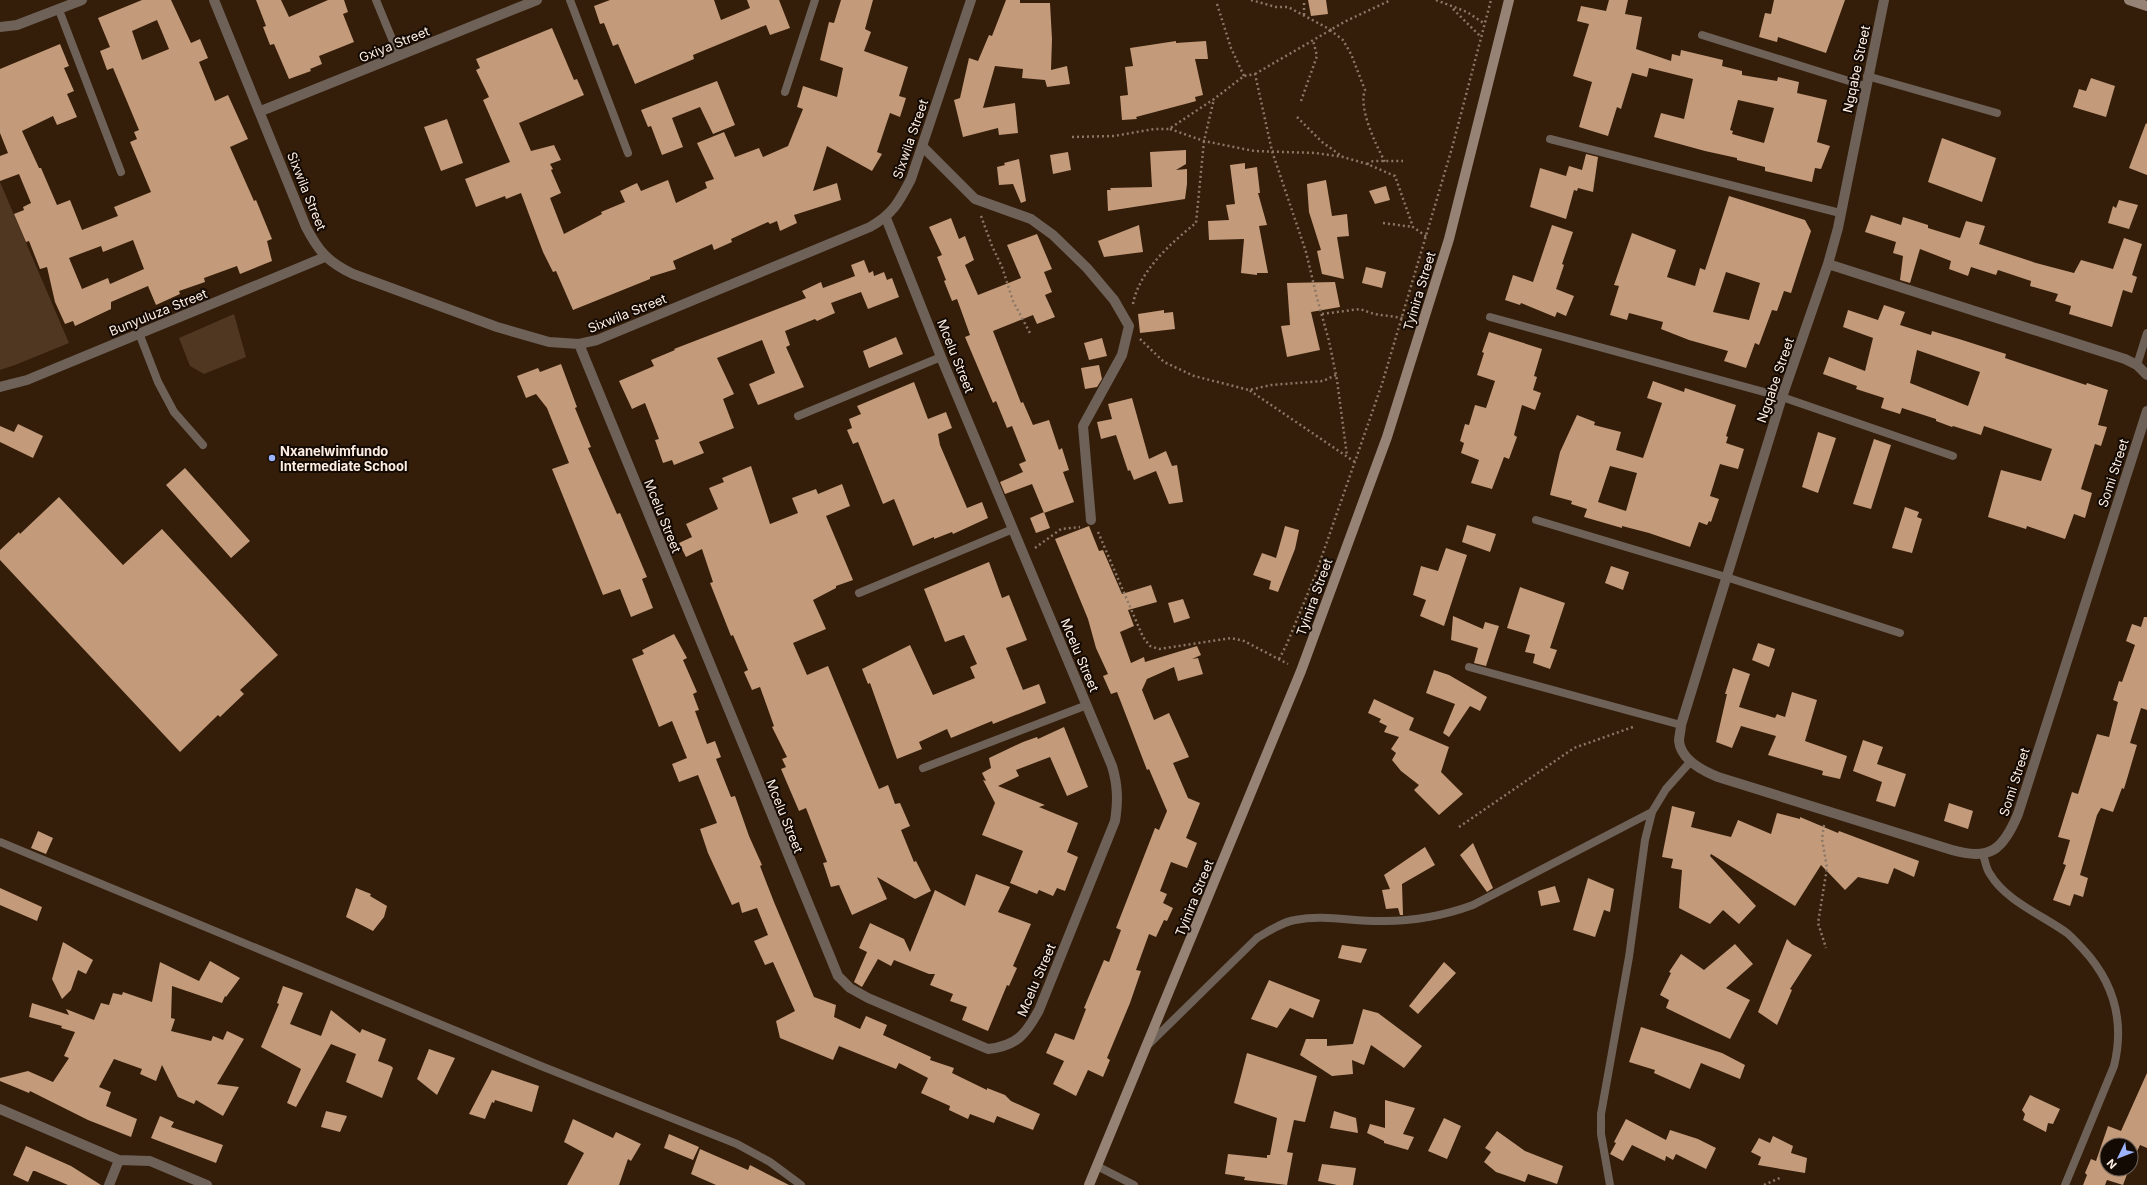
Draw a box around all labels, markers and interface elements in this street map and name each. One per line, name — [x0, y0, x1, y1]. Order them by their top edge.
street label: Gxiya Street — [356, 23, 432, 65]
street label: Ngqabe Street — [1839, 24, 1873, 114]
street label: Sixwila Street — [889, 97, 931, 181]
street label: Sixwila Street — [284, 149, 330, 233]
street label: Tyinira Street — [1399, 250, 1439, 332]
street label: Bunyuluza Street — [107, 285, 209, 339]
street label: Sixwila Street — [585, 290, 669, 336]
street label: Mcelu Street — [934, 317, 978, 395]
street label: Ngqabe Street — [1753, 335, 1797, 425]
street label: Somi Street — [2094, 437, 2132, 509]
place label: Nxanelwimfundo Intermediate School — [280, 443, 408, 474]
marker: Nxanelwimfundo Intermediate School — [267, 453, 277, 463]
street label: Mcelu Street — [641, 477, 685, 555]
street label: Tyinira Street — [1293, 556, 1335, 638]
street label: Mcelu Street — [1057, 616, 1103, 694]
street label: Somi Street — [1995, 746, 2033, 818]
street label: Mcelu Street — [763, 777, 807, 855]
street label: Tyinira Street — [1171, 857, 1217, 939]
street label: Mcelu Street — [1013, 941, 1059, 1019]
north arrow — [2099, 1137, 2139, 1177]
text: N — [2104, 1156, 2120, 1172]

